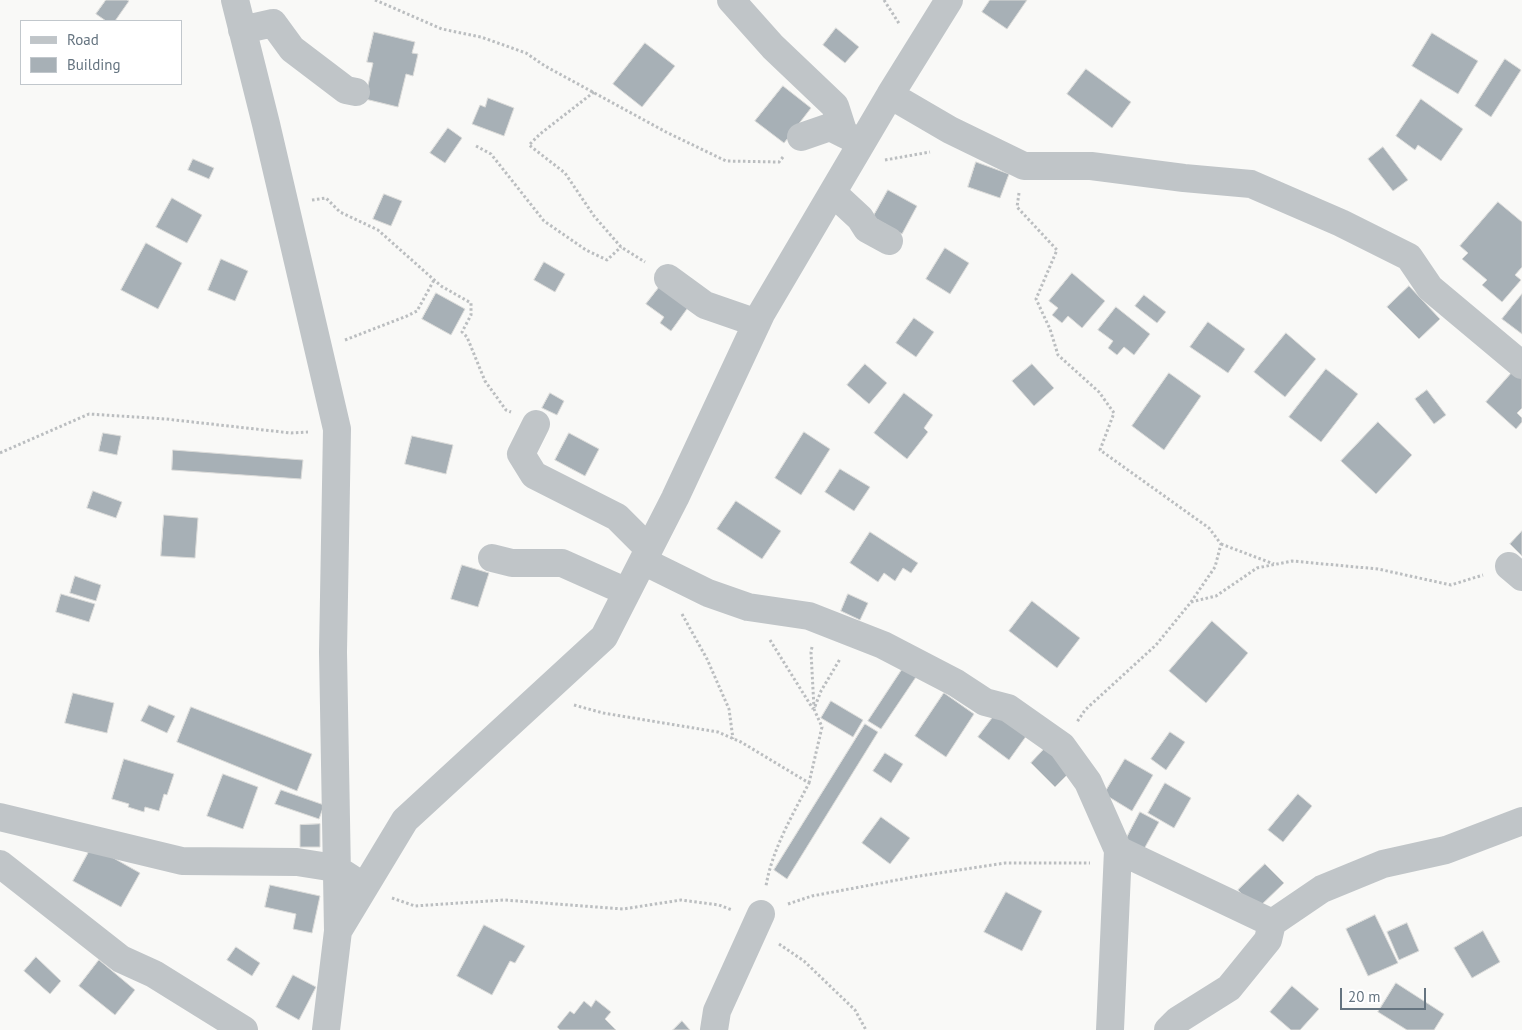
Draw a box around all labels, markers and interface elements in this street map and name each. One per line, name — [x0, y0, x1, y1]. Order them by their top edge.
legend — [20, 20, 182, 85]
text: Road — [67, 30, 99, 49]
text: Building — [67, 55, 121, 74]
scale bar — [1342, 978, 1428, 1010]
text: 20 m — [1348, 987, 1381, 1006]

